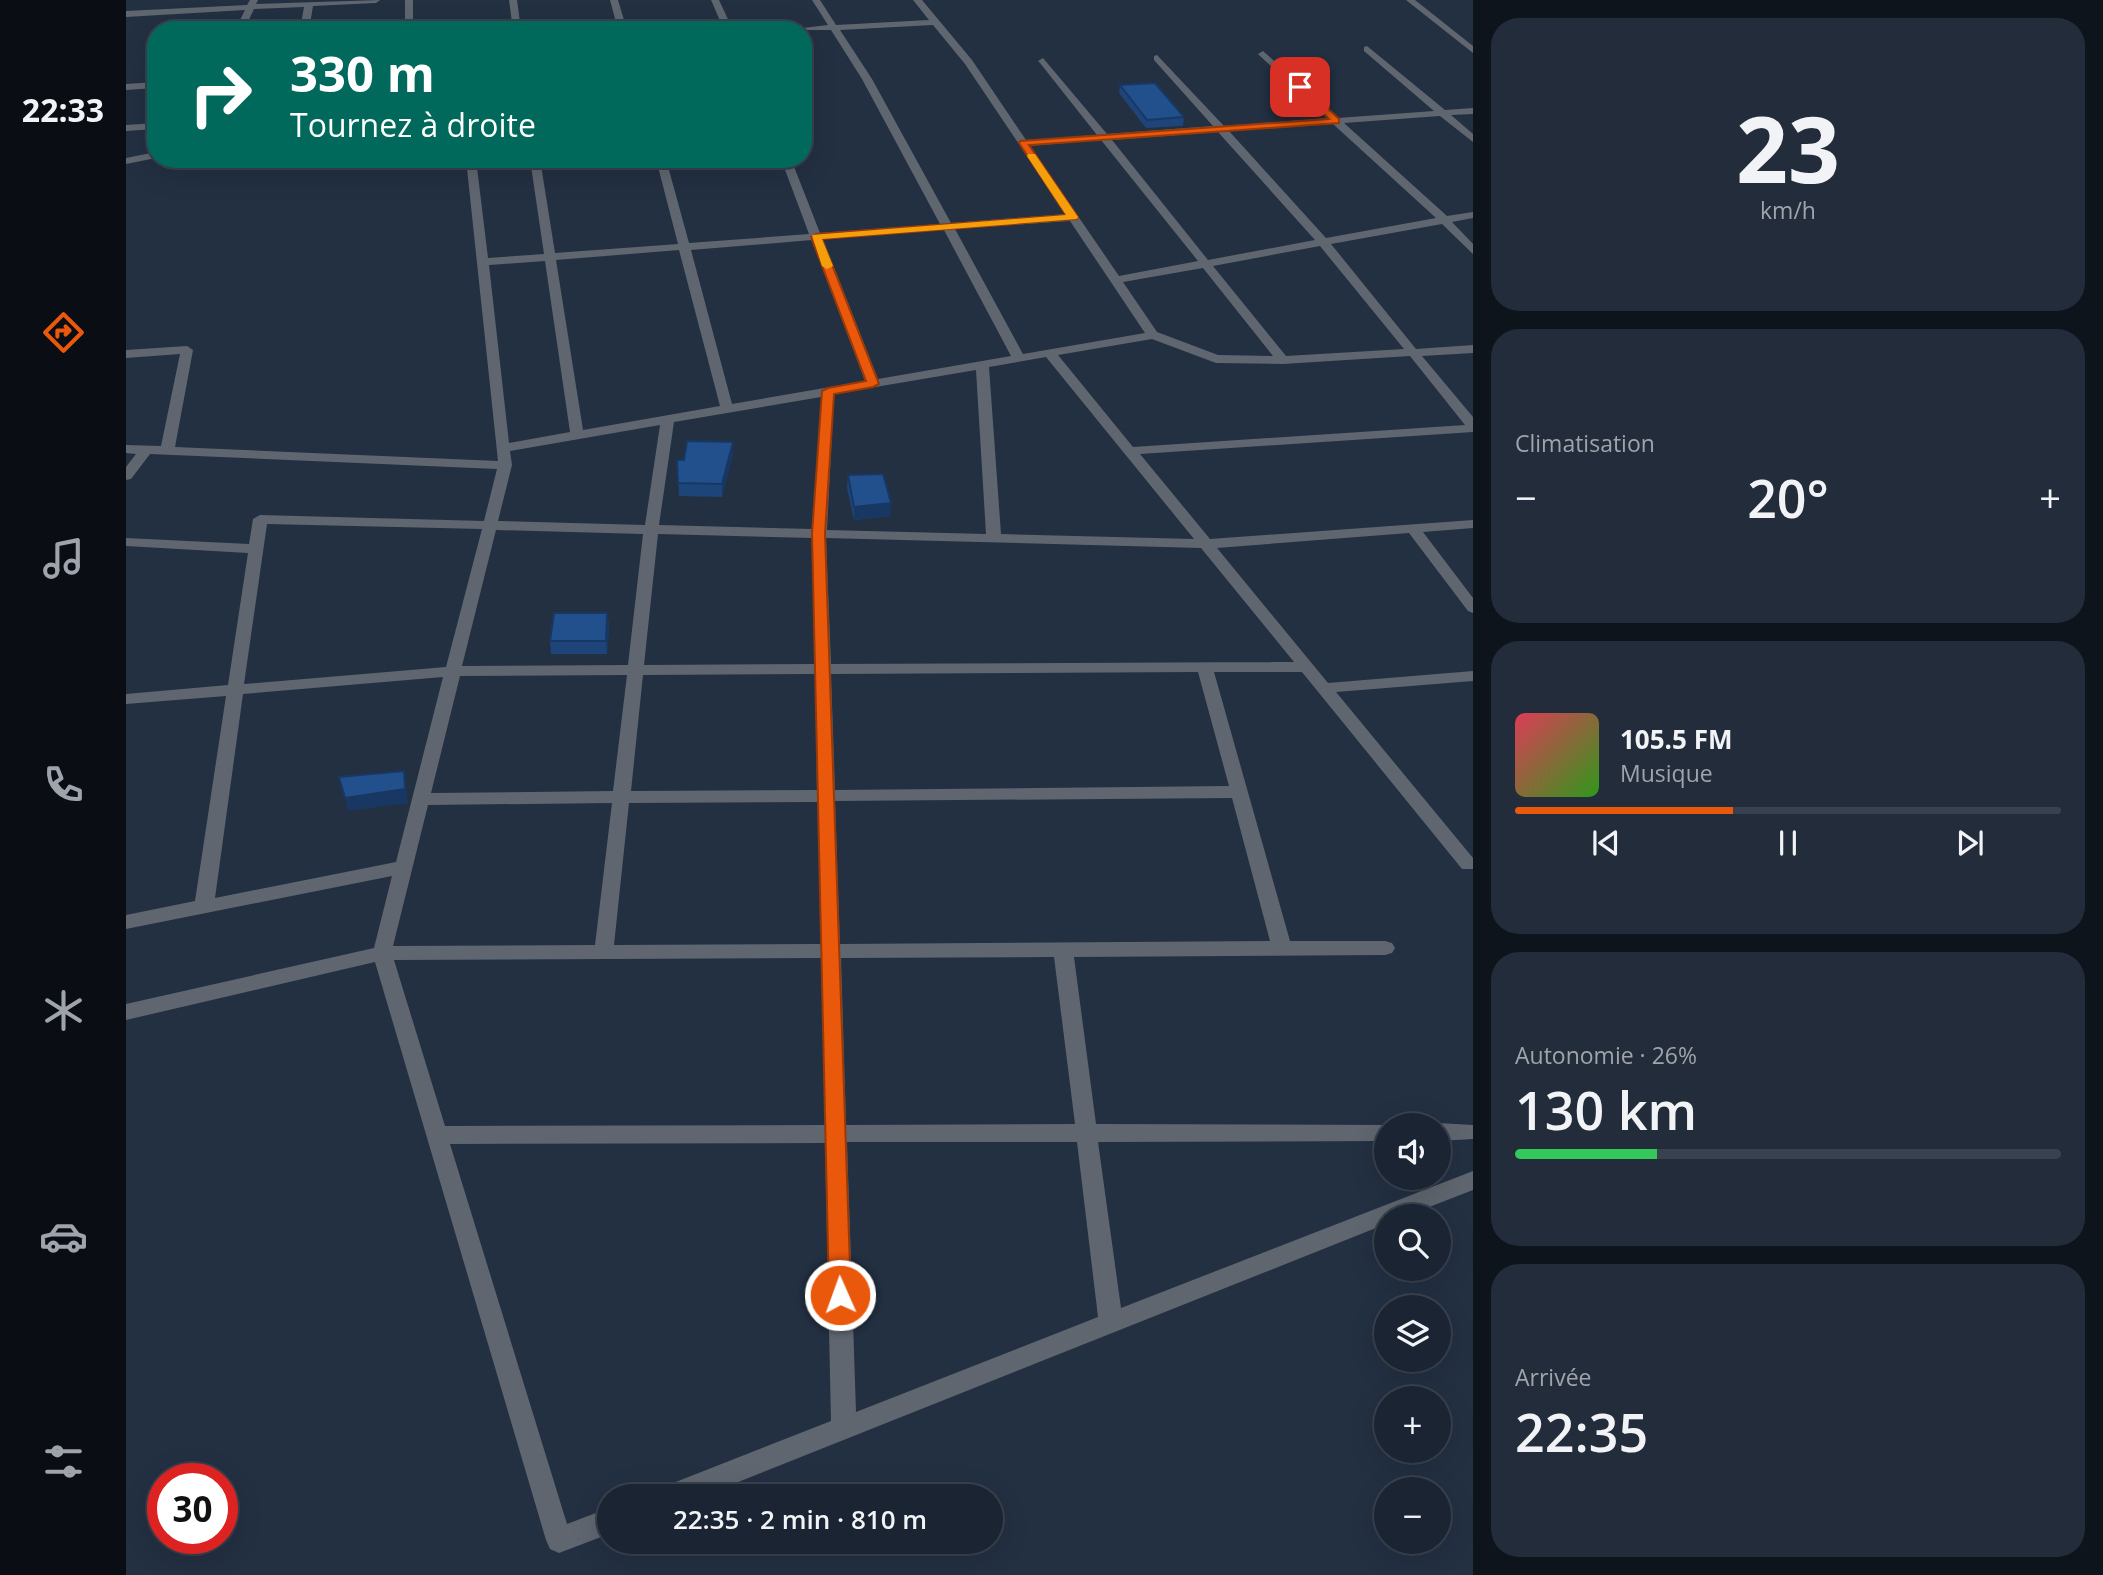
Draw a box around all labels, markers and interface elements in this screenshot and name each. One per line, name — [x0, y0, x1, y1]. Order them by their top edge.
text: 330 m — [290, 40, 435, 106]
icon: right — [175, 49, 266, 140]
pin — [1270, 57, 1330, 117]
icon: arrive — [1281, 68, 1319, 106]
text: 23 — [1736, 86, 1840, 210]
text: 22:33 — [22, 88, 104, 131]
text: Tournez à droite — [290, 103, 536, 146]
text: km/h — [1760, 194, 1816, 226]
icon: directions — [39, 308, 88, 357]
text: Climatisation — [1515, 427, 1655, 459]
text: 20° — [1747, 462, 1829, 533]
text: − — [1515, 471, 1537, 523]
text: + — [2039, 471, 2061, 523]
icon: music — [39, 534, 88, 583]
text: 105.5 FM — [1620, 721, 1732, 757]
text: Musique — [1620, 757, 1713, 789]
icon: phone — [39, 760, 88, 809]
icon: previous — [1587, 824, 1625, 862]
icon: pause — [1769, 824, 1807, 862]
icon: next — [1951, 824, 1989, 862]
icon: climate — [39, 986, 88, 1035]
text: Autonomie · 26% — [1515, 1039, 1697, 1071]
text: 130 km — [1515, 1074, 1697, 1145]
map controls — [1374, 1113, 1451, 1554]
button: sound — [1374, 1113, 1451, 1190]
button: search — [1374, 1204, 1451, 1281]
icon: car — [39, 1212, 88, 1261]
position arrow — [803, 1258, 877, 1332]
button: layers — [1374, 1295, 1451, 1372]
text: Arrivée — [1515, 1361, 1591, 1393]
button: + — [1374, 1386, 1451, 1463]
text: 22:35 — [1515, 1396, 1648, 1467]
icon: filters — [39, 1437, 88, 1486]
speed limit sign: 30 — [147, 1463, 238, 1554]
button: − — [1374, 1477, 1451, 1554]
text: 22:35 · 2 min · 810 m — [673, 1501, 927, 1537]

